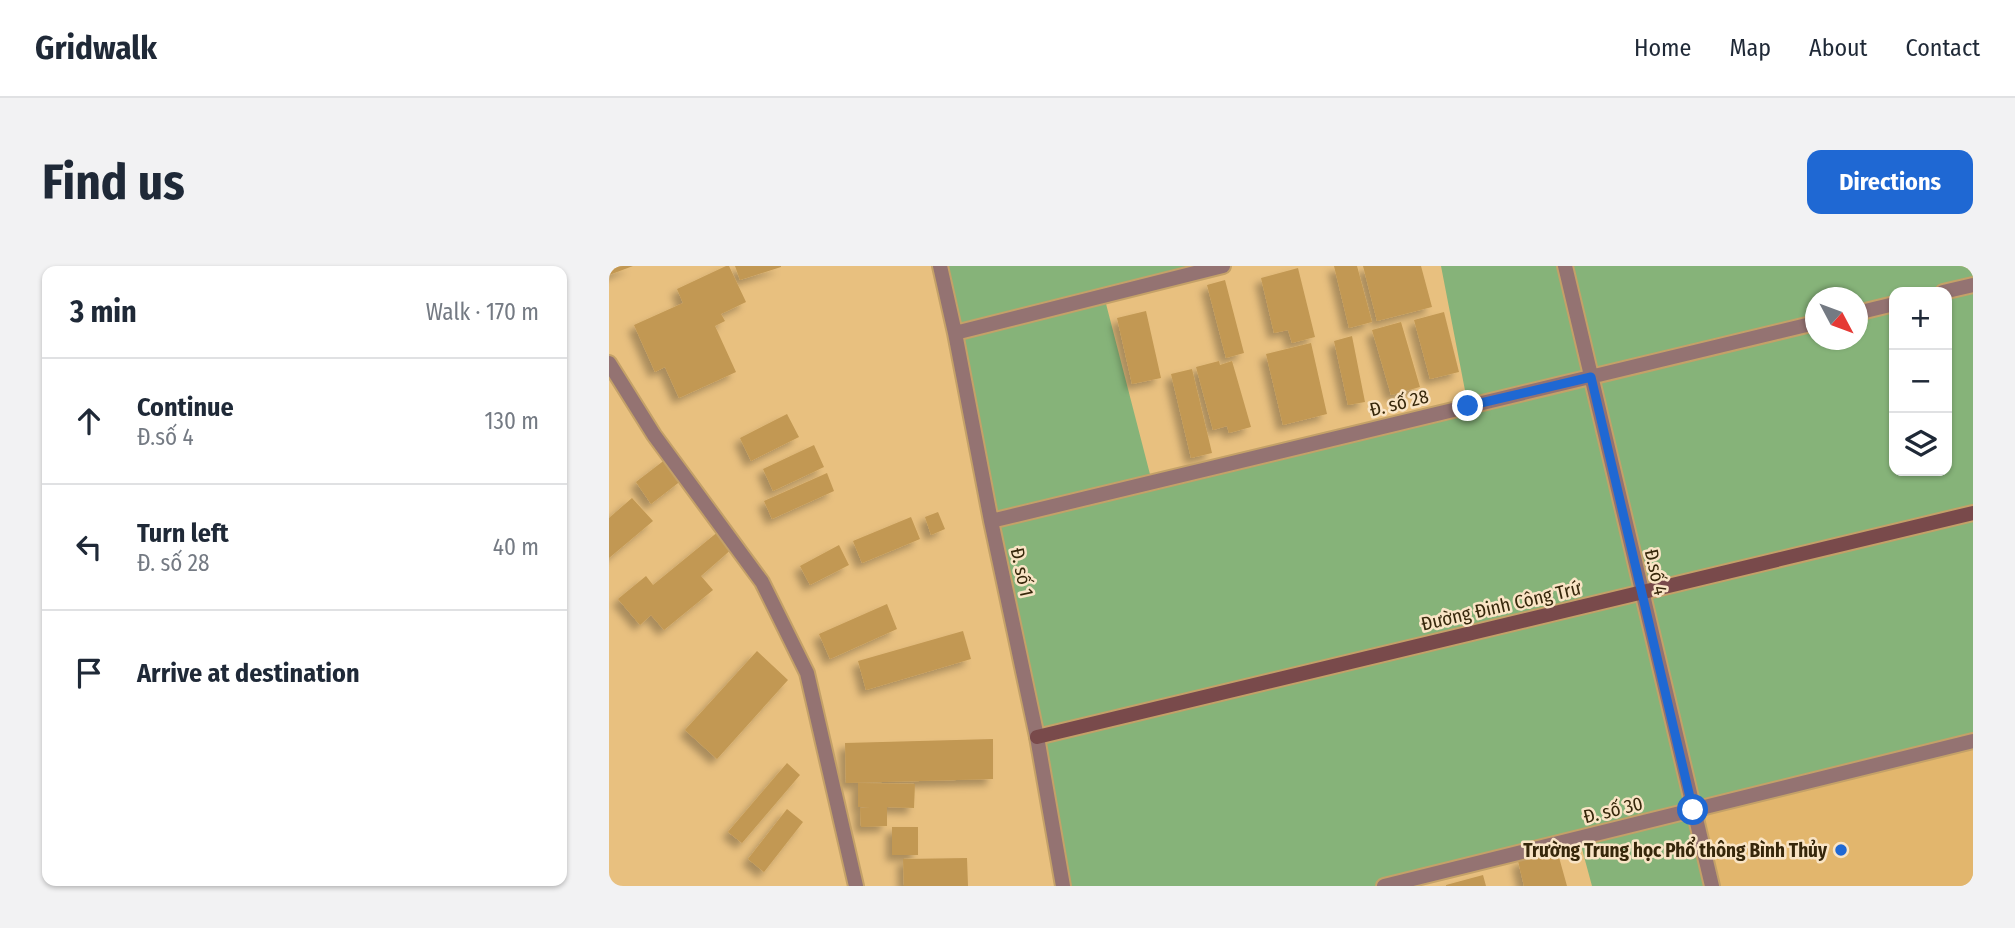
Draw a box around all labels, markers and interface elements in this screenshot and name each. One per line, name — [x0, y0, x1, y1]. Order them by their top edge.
text: Gridwalk — [35, 28, 157, 68]
text: Home — [1634, 34, 1691, 62]
text: Map — [1729, 34, 1771, 62]
text: About — [1809, 34, 1867, 62]
text: Contact — [1905, 34, 1980, 62]
button: Directions — [1807, 150, 1973, 214]
text: Find us — [42, 153, 185, 212]
north arrow — [1805, 287, 1868, 350]
map controls — [1889, 287, 1952, 476]
button: + — [1889, 287, 1952, 350]
text: 3 min — [70, 294, 137, 330]
text: Walk · 170 m — [426, 298, 539, 326]
button: − — [1889, 350, 1952, 413]
street label: Đ. số 28 — [1367, 385, 1431, 421]
route end — [1452, 390, 1483, 421]
text: Continue — [137, 392, 234, 423]
icon: ahead — [70, 402, 108, 440]
text: 130 m — [485, 407, 539, 435]
button: layers — [1889, 413, 1952, 476]
text: Đ.số 4 — [137, 423, 194, 451]
text: Turn left — [137, 518, 229, 549]
icon: left — [70, 528, 108, 566]
text: 40 m — [493, 533, 539, 561]
street label: Đ. số 1 — [1006, 545, 1038, 599]
street label: Đ.số 4 — [1640, 547, 1672, 597]
text: Đ. số 28 — [137, 549, 209, 577]
street label: Đường Đinh Công Trứ — [1419, 576, 1584, 636]
icon: arrive — [70, 654, 108, 692]
text: Arrive at destination — [137, 658, 360, 689]
street label: Đ. số 30 — [1581, 792, 1645, 828]
route start — [1677, 794, 1708, 825]
place label: Trường Trung học Phổ thông Bình Thủy — [1523, 836, 1828, 862]
marker: Trường Trung học Phổ thông Bình Thủy — [1833, 842, 1849, 858]

